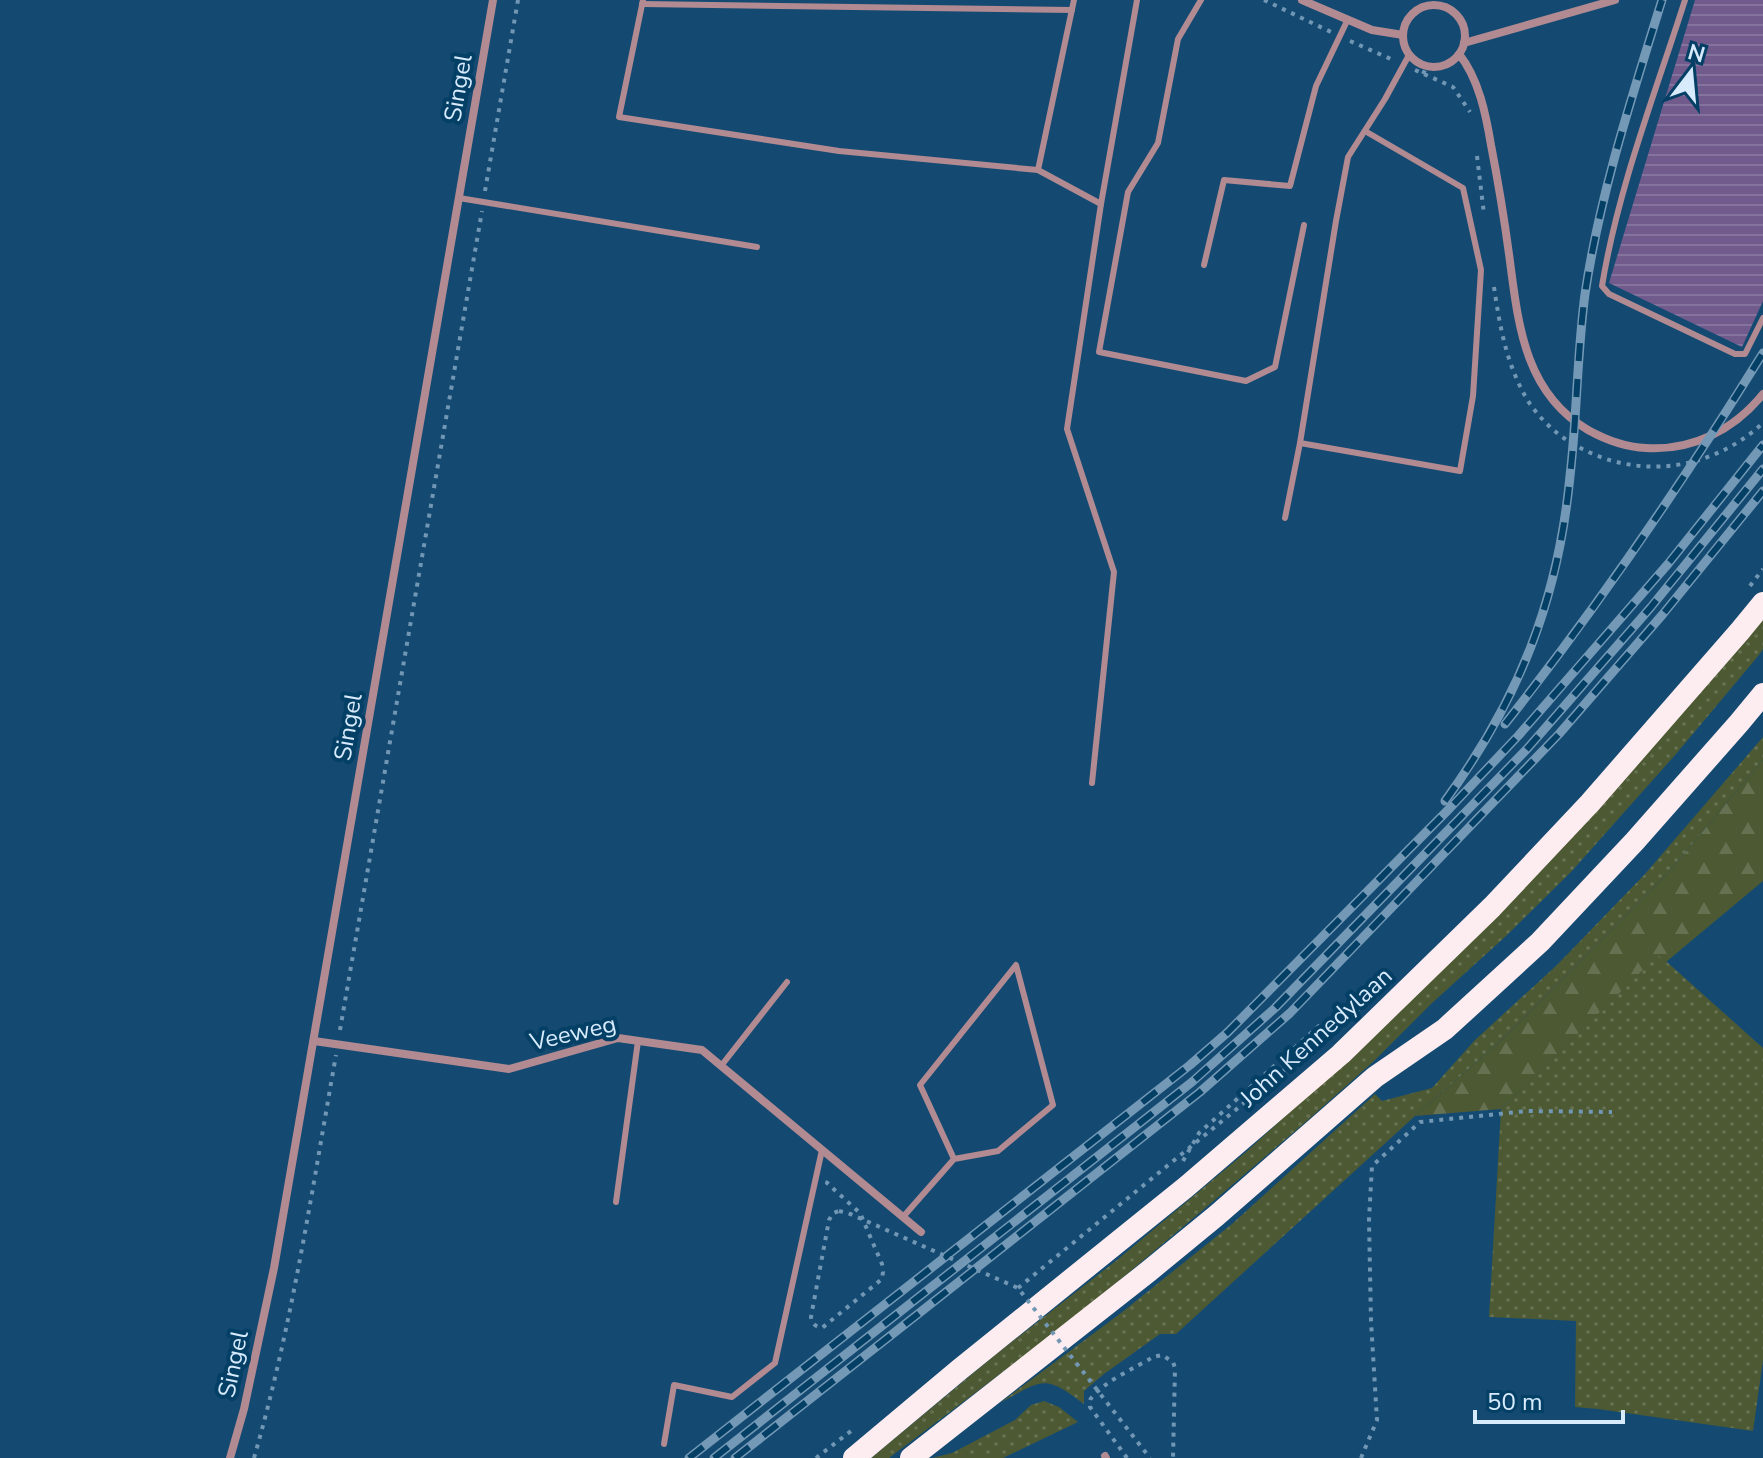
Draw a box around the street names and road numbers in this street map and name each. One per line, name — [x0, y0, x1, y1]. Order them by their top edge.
street label: Singel — [436, 52, 480, 124]
street label: Singel — [326, 691, 370, 763]
street label: John Kennedylaan — [1232, 960, 1399, 1115]
street label: Veeweg — [526, 1008, 619, 1059]
street label: Singel — [210, 1327, 256, 1401]

